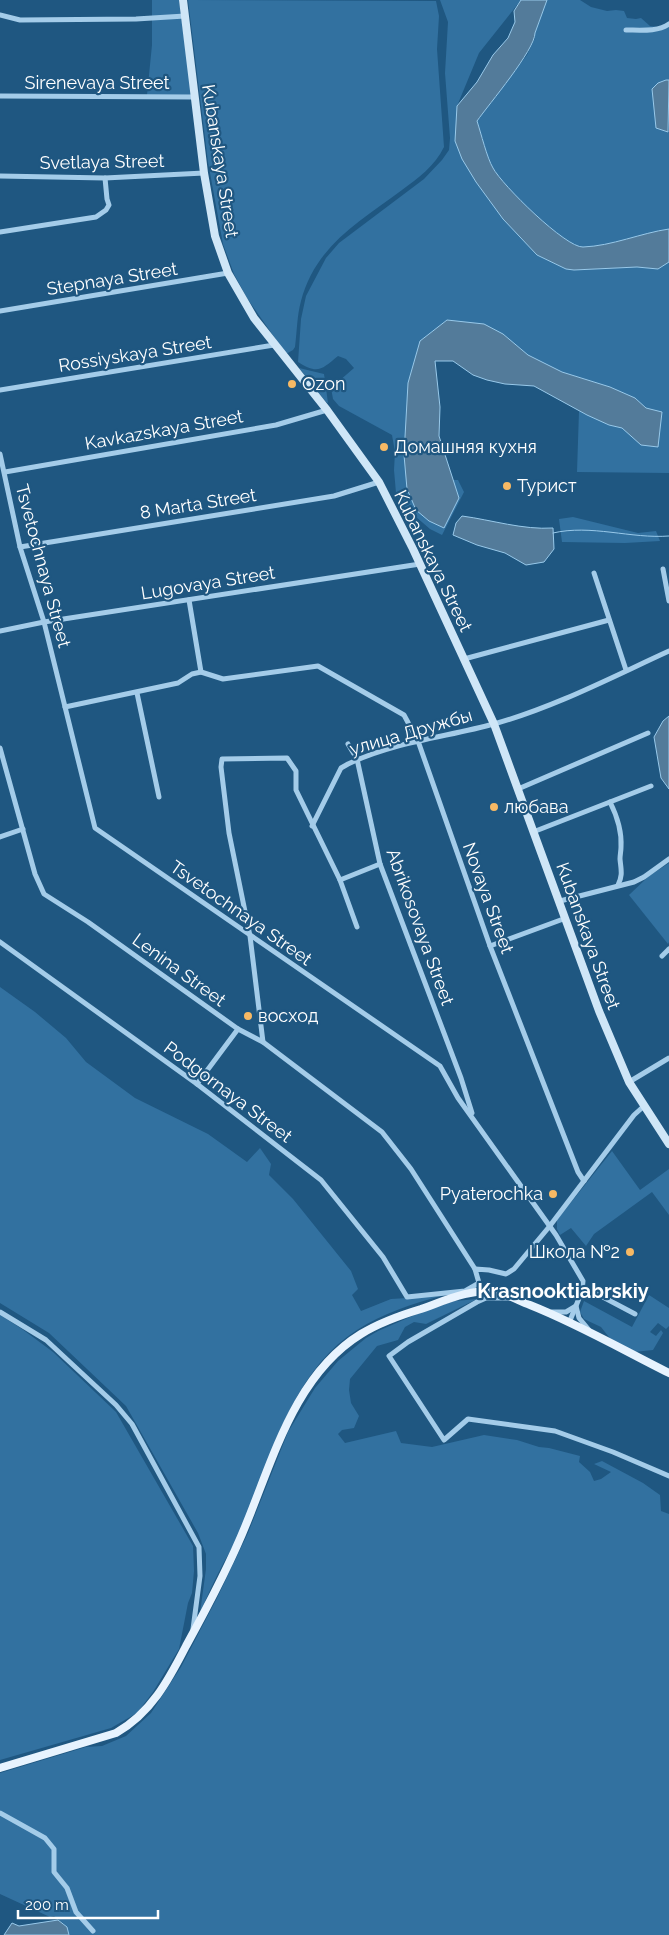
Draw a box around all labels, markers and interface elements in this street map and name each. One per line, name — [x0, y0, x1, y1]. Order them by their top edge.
street label: Sirenevaya Street — [25, 72, 169, 93]
street label: Kubanskaya Street — [198, 83, 243, 239]
street label: Svetlaya Street — [39, 150, 164, 173]
street label: Stepnaya Street — [45, 258, 179, 299]
street label: Rossiyskaya Street — [57, 331, 213, 376]
place label: Ozon — [302, 373, 345, 394]
marker: Ozon — [286, 378, 298, 390]
street label: Kavkazskaya Street — [83, 405, 245, 454]
place label: Домашняя кухня — [394, 436, 537, 457]
marker: Домашняя кухня — [378, 441, 390, 453]
place label: Турист — [517, 475, 577, 496]
marker: Турист — [501, 480, 513, 492]
street label: Tsvetochnaya Street — [12, 482, 75, 650]
street label: 8 Marta Street — [138, 484, 258, 523]
street label: Kubanskaya Street — [390, 487, 477, 635]
street label: Lugovaya Street — [139, 562, 276, 603]
street label: улица Дружбы — [347, 704, 475, 759]
place label: любава — [504, 796, 568, 817]
marker: любава — [488, 801, 500, 813]
street label: Novaya Street — [459, 839, 518, 956]
street label: Abrikosovaya Street — [382, 846, 459, 1008]
street label: Tsvetochnaya Street — [166, 856, 316, 969]
street label: Kubanskaya Street — [552, 859, 625, 1012]
street label: Lenina Street — [129, 929, 230, 1010]
place label: восход — [258, 1005, 318, 1026]
marker: восход — [242, 1010, 254, 1022]
street label: Podgornaya Street — [160, 1037, 296, 1147]
place label: Pyaterochka — [440, 1183, 543, 1204]
marker: Pyaterochka — [547, 1188, 559, 1200]
place label: Школа №2 — [529, 1241, 620, 1262]
marker: Школа №2 — [624, 1246, 636, 1258]
district label: Krasnooktiabrskiy — [477, 1279, 649, 1303]
scale bar — [18, 1888, 158, 1920]
text: 200 m — [25, 1896, 69, 1914]

